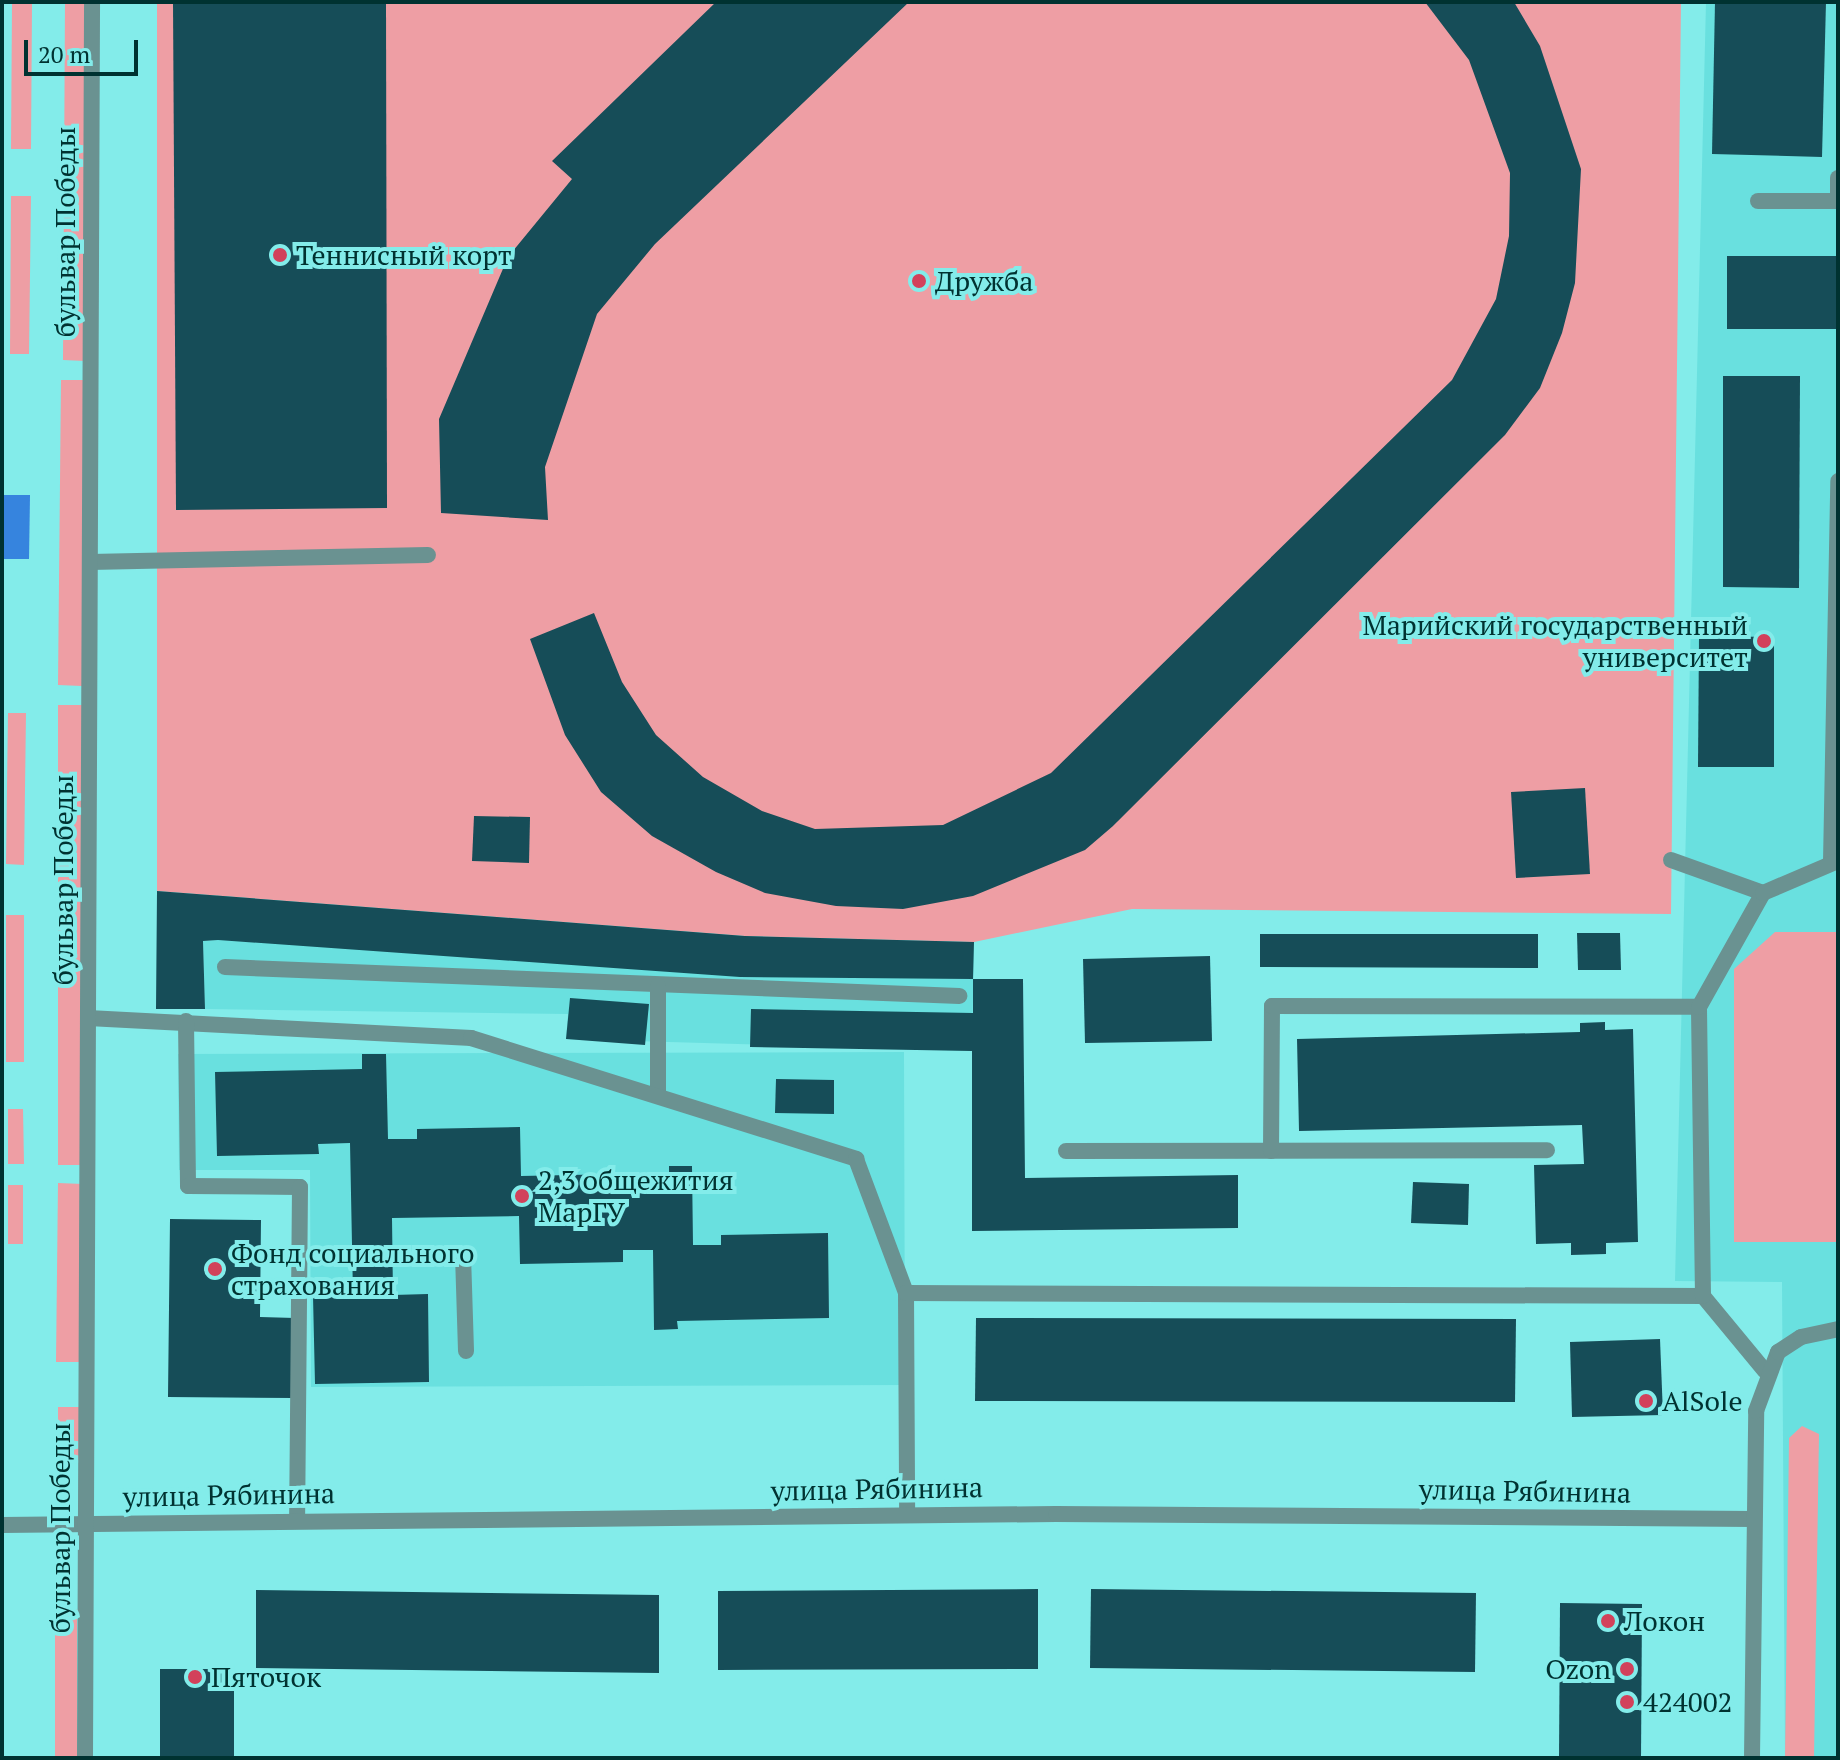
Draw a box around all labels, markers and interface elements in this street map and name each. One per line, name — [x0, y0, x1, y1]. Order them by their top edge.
scale bar — [28, 24, 142, 74]
text: 20 m — [38, 38, 90, 70]
street label: бульвар Победы — [48, 127, 82, 337]
place label: Теннисный корт — [296, 238, 512, 272]
marker: Теннисный корт — [271, 246, 289, 264]
place label: Дружба — [935, 264, 1033, 298]
marker: Дружба — [910, 272, 928, 290]
place label: Марийский государственный университет — [1362, 608, 1748, 674]
marker: Марийский государственный университет — [1755, 632, 1773, 650]
street label: бульвар Победы — [46, 775, 80, 985]
place label: 2,3 общежития МарГУ — [538, 1163, 734, 1229]
marker: 2,3 общежития МарГУ — [513, 1187, 531, 1205]
place label: Фонд социального страхования — [231, 1236, 475, 1302]
marker: Фонд социального страхования — [206, 1260, 224, 1278]
place label: AlSole — [1662, 1384, 1743, 1418]
marker: AlSole — [1637, 1392, 1655, 1410]
street label: бульвар Победы — [43, 1423, 77, 1633]
street label: улица Рябинина — [771, 1470, 983, 1508]
street label: улица Рябинина — [1419, 1472, 1631, 1510]
street label: улица Рябинина — [123, 1476, 335, 1514]
place label: Локон — [1624, 1604, 1705, 1638]
marker: Локон — [1599, 1612, 1617, 1630]
place label: Ozon — [1545, 1652, 1611, 1686]
place label: Пяточок — [211, 1660, 321, 1694]
marker: Ozon — [1618, 1660, 1636, 1678]
marker: Пяточок — [186, 1668, 204, 1686]
place label: 424002 — [1643, 1685, 1733, 1719]
marker: 424002 — [1618, 1693, 1636, 1711]

